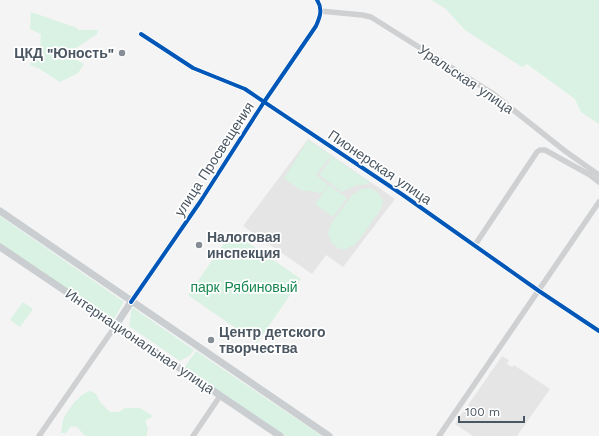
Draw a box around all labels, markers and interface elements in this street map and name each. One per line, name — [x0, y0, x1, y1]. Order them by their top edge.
street label: Уральская улица — [415, 41, 517, 117]
place label: ЦКД "Юность" — [14, 45, 114, 61]
marker: ЦКД "Юность" — [117, 48, 127, 58]
street label: улица Просвещения — [171, 99, 257, 219]
street label: Пионерская улица — [325, 127, 435, 208]
place label: Налоговая инспекция — [207, 229, 281, 261]
marker: Налоговая инспекция — [194, 240, 204, 250]
park label: парк Рябиновый — [190, 279, 298, 295]
street label: Интернациональная улица — [63, 285, 218, 397]
place label: Центр детского творчества — [219, 324, 326, 356]
marker: Центр детского творчества — [206, 335, 216, 345]
scale bar — [459, 398, 524, 424]
text: 100 m — [465, 405, 500, 419]

